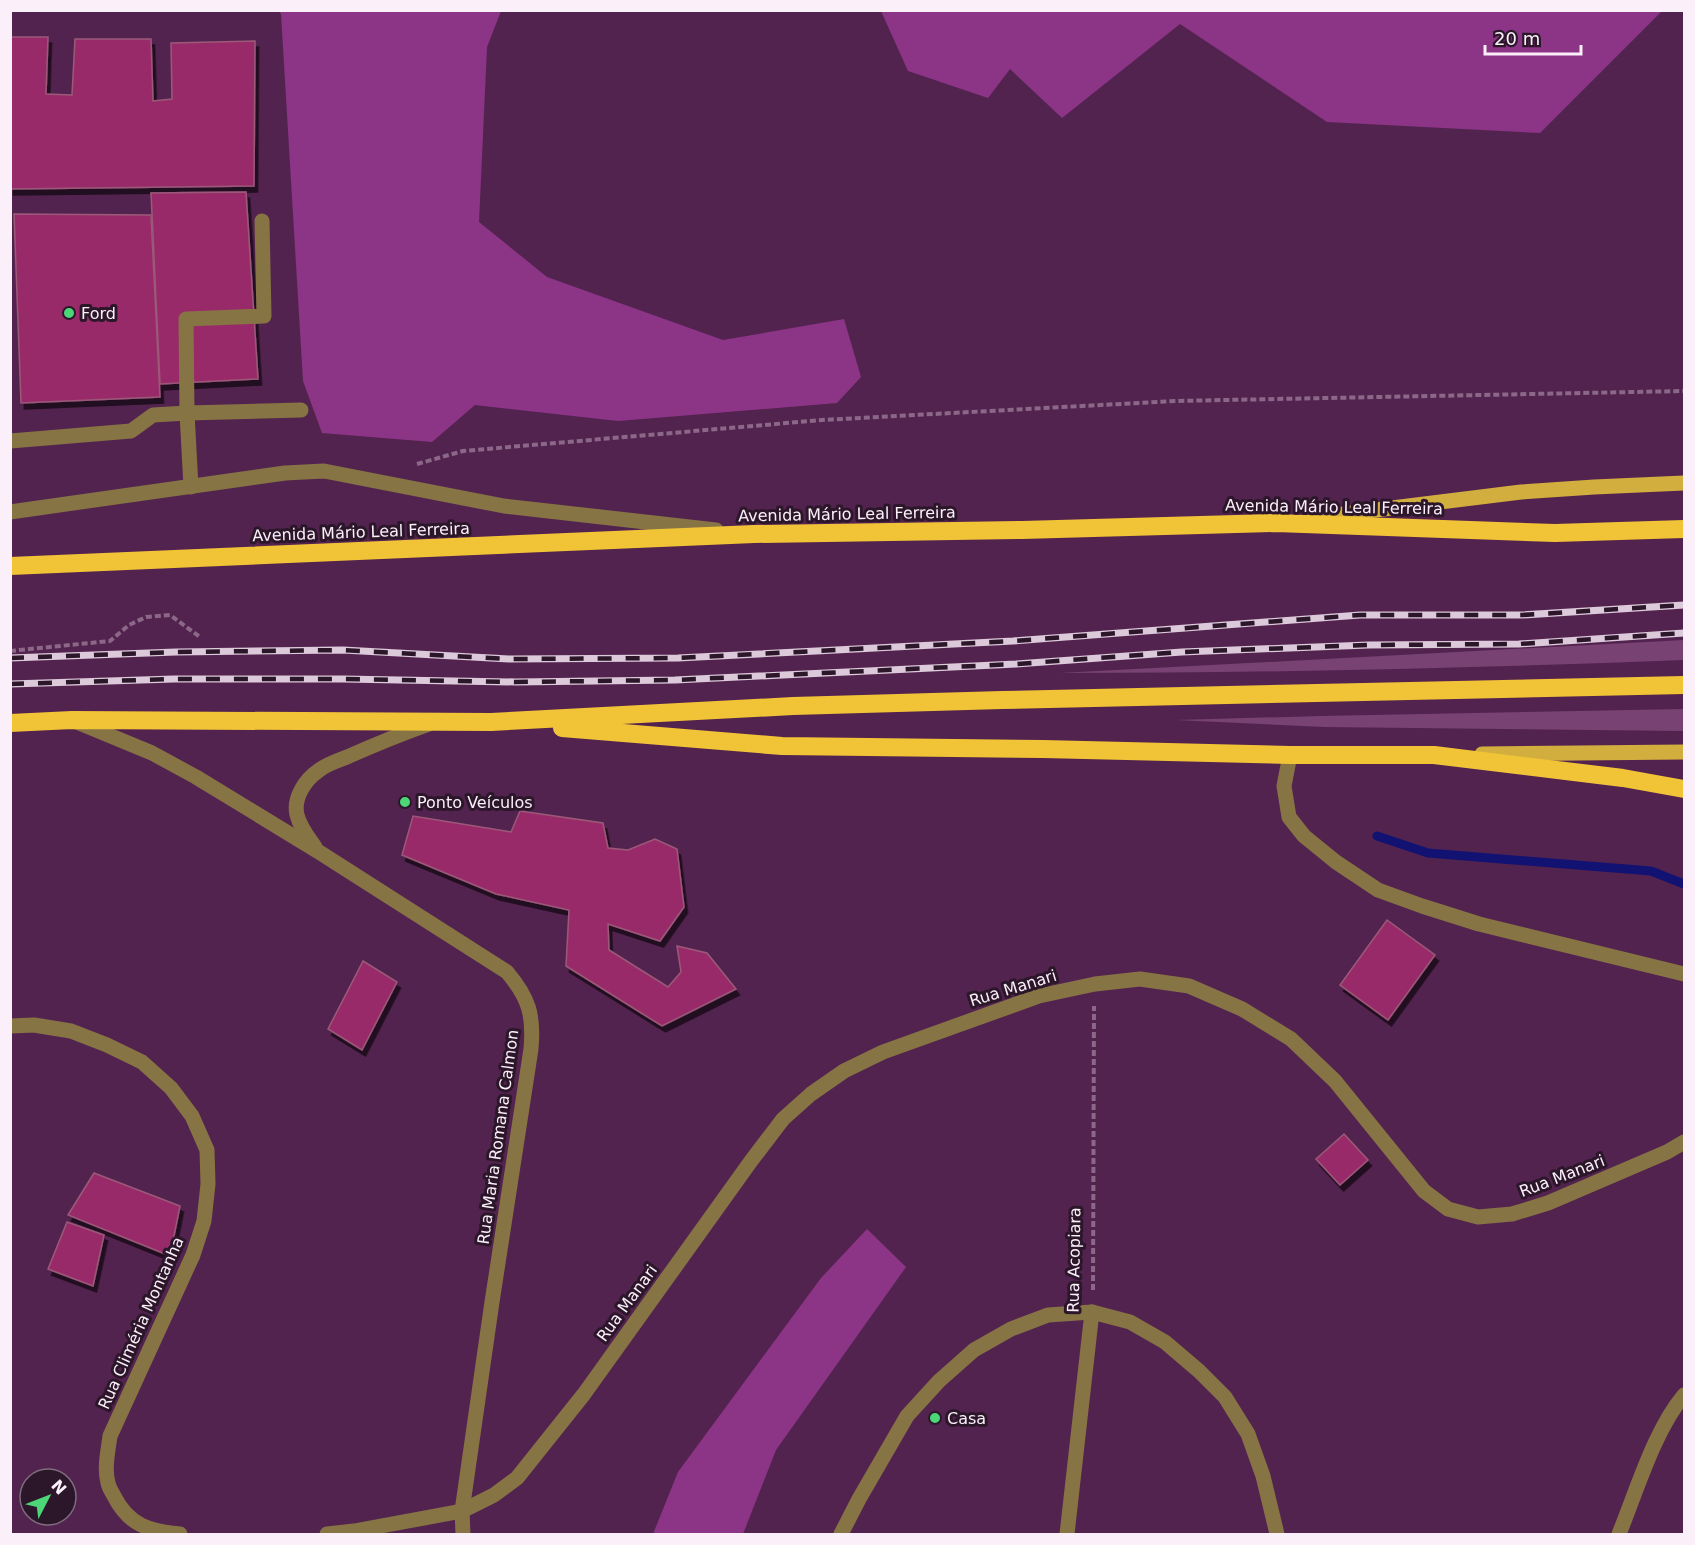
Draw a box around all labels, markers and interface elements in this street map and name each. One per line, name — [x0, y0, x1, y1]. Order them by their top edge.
scale bar — [1485, 18, 1581, 56]
text: 20 m — [1494, 28, 1540, 49]
place label: Ford — [81, 304, 116, 323]
marker: Ford — [62, 306, 76, 320]
street label: Avenida Mário Leal Ferreira — [1225, 496, 1443, 518]
street label: Avenida Mário Leal Ferreira — [738, 503, 956, 525]
street label: Avenida Mário Leal Ferreira — [252, 519, 470, 545]
place label: Ponto Veículos — [417, 793, 533, 812]
marker: Ponto Veículos — [398, 795, 412, 809]
street label: Rua Manari — [967, 966, 1059, 1010]
street label: Rua Maria Romana Calmon — [474, 1028, 522, 1246]
street label: Rua Manari — [1517, 1151, 1607, 1201]
street label: Rua Acopiara — [1064, 1207, 1084, 1313]
street label: Rua Climéria Montanha — [94, 1234, 188, 1412]
street label: Rua Manari — [593, 1261, 661, 1345]
place label: Casa — [947, 1409, 986, 1428]
marker: Casa — [928, 1411, 942, 1425]
north arrow — [18, 1467, 78, 1527]
text: N — [47, 1476, 70, 1499]

